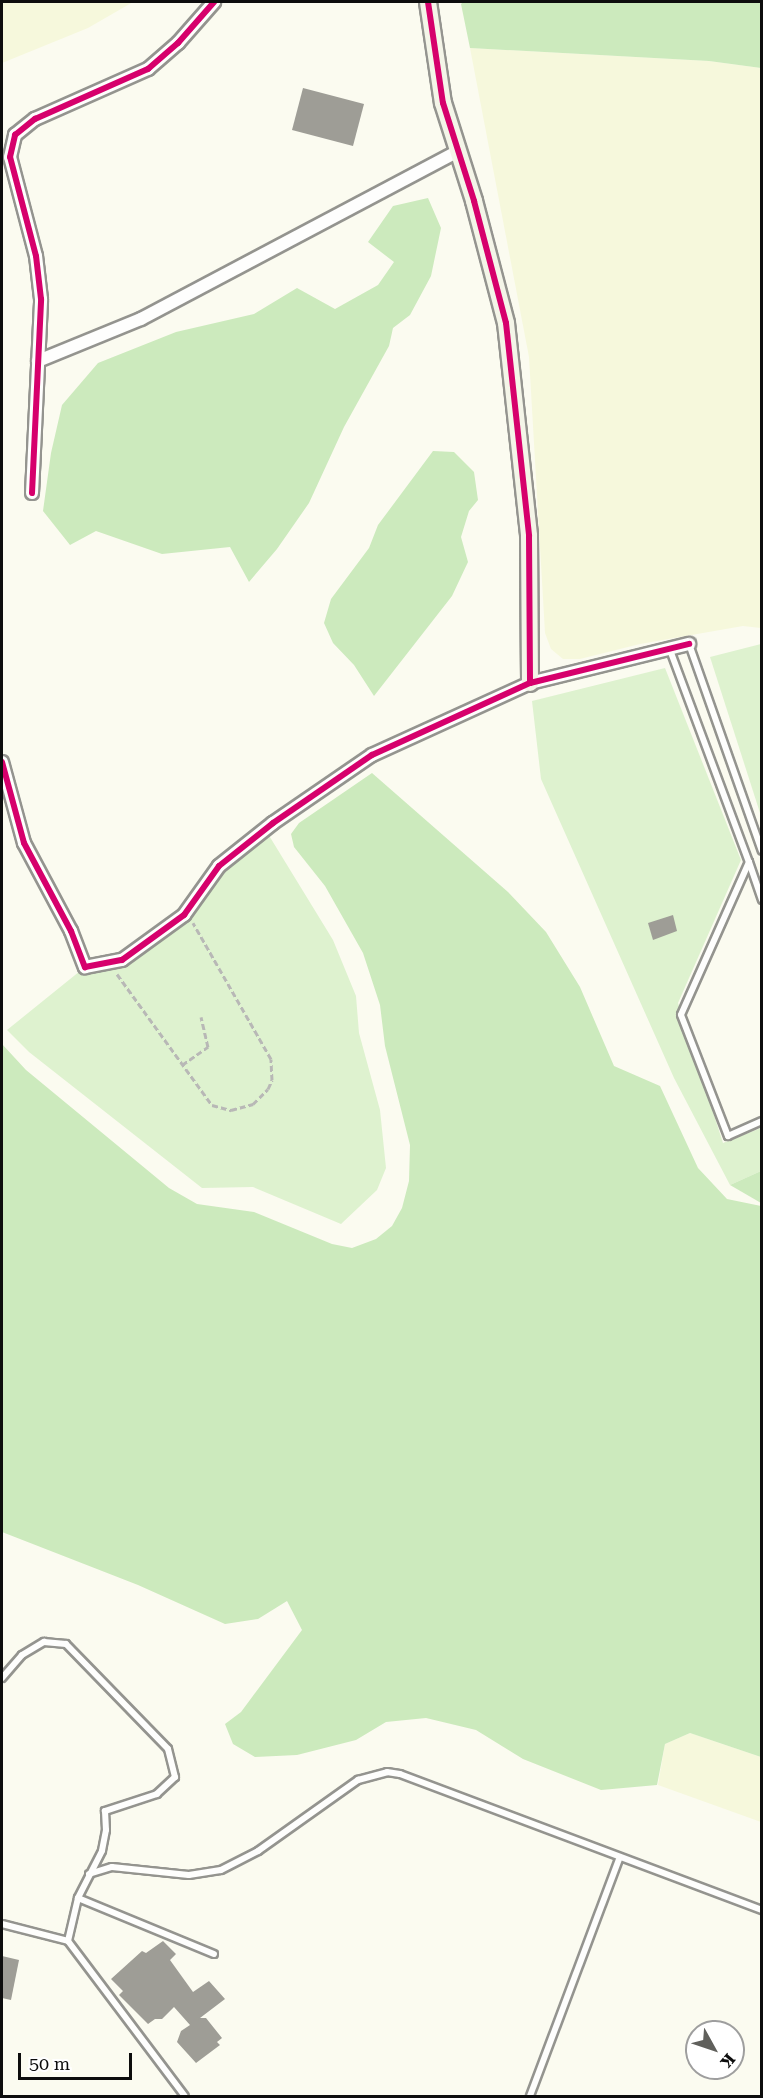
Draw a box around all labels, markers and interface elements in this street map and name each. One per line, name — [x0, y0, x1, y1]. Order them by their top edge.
north arrow — [685, 2020, 745, 2080]
scale bar — [21, 2041, 135, 2079]
text: K — [716, 2050, 739, 2072]
text: 50 m — [29, 2053, 70, 2074]

